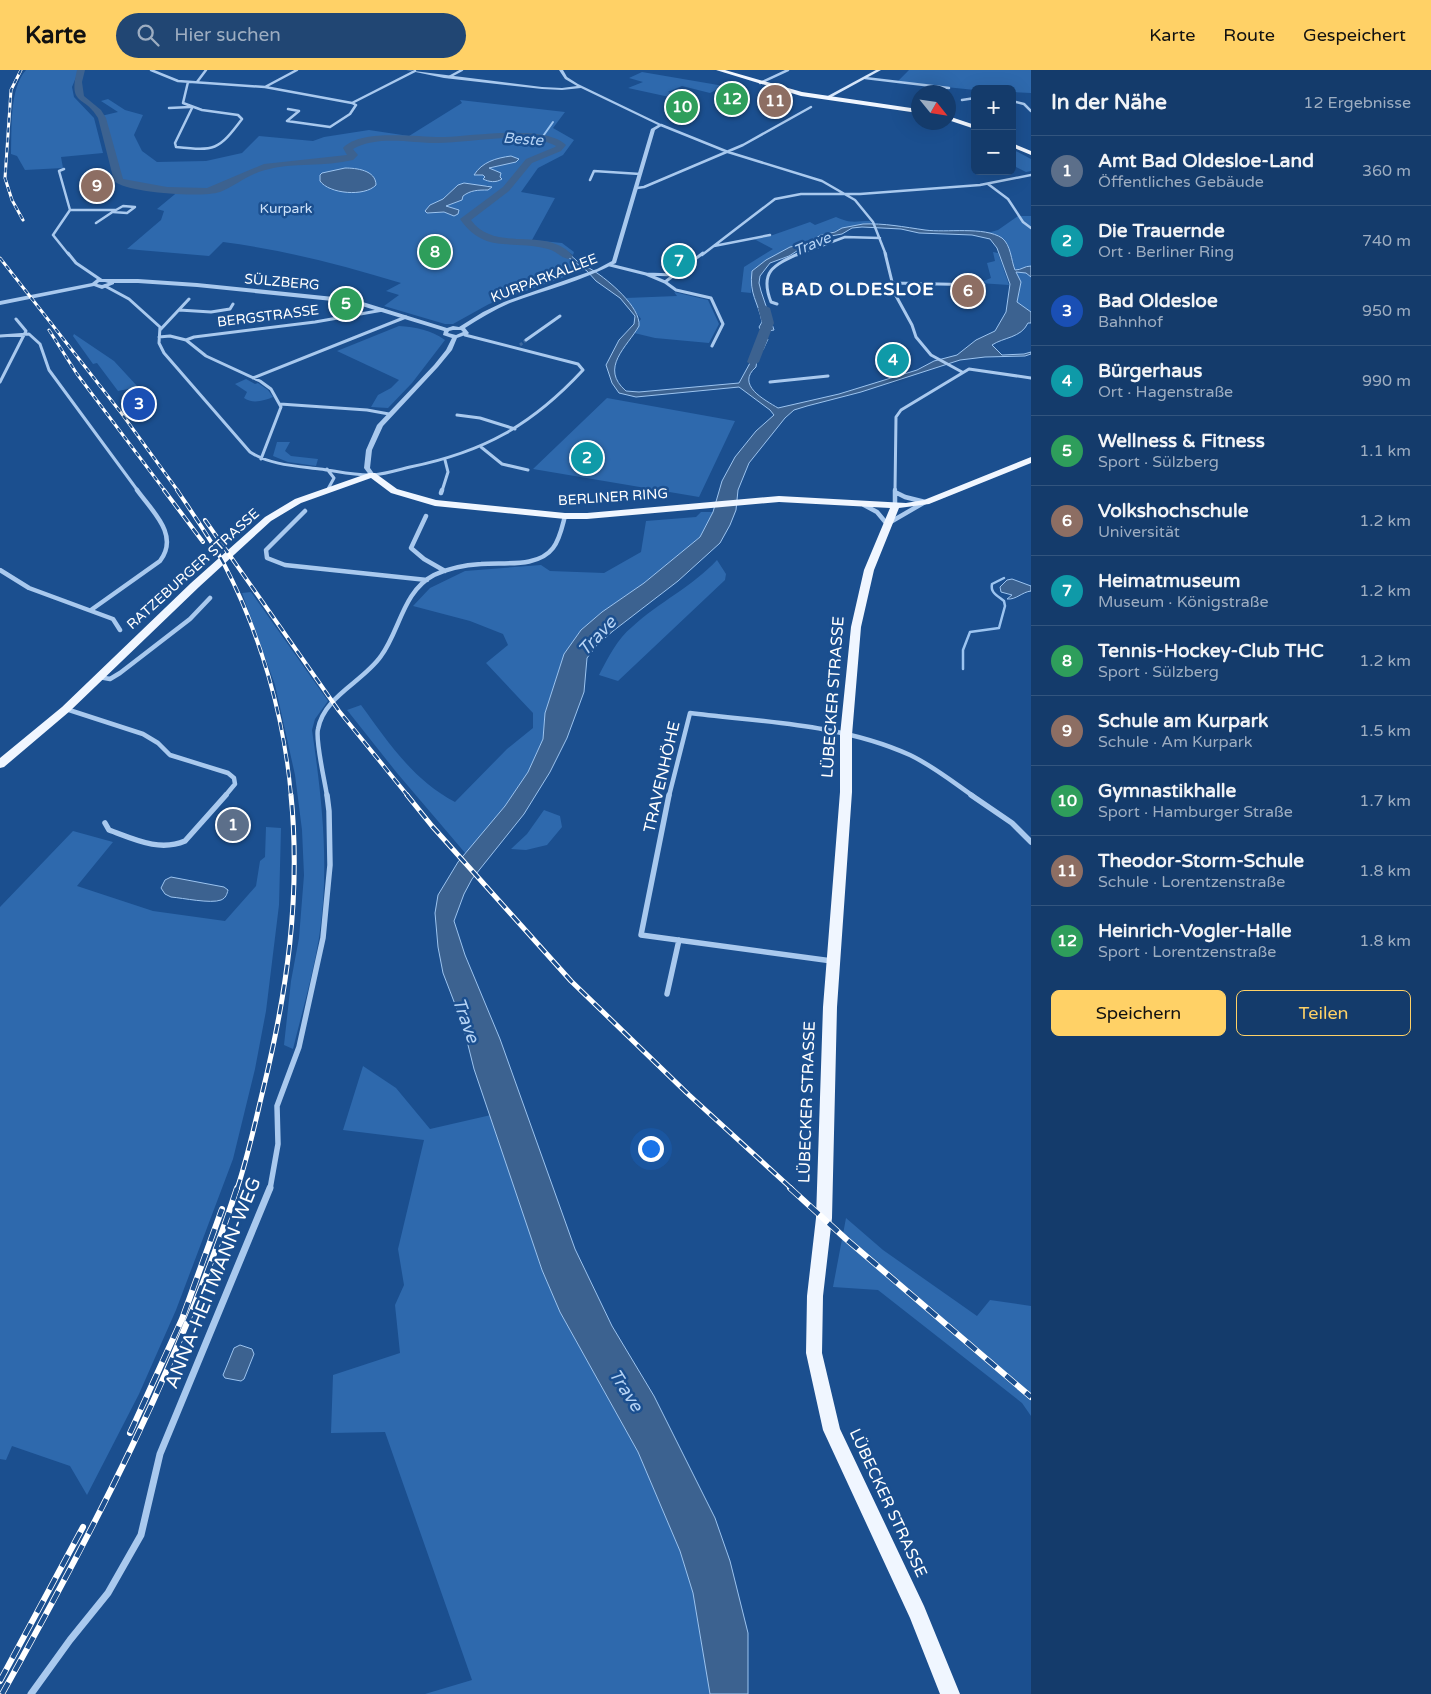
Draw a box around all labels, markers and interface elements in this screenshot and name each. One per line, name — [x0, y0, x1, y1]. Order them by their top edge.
search box — [116, 13, 466, 58]
text: Karte — [25, 21, 86, 50]
icon: search — [134, 21, 162, 49]
text: Hier suchen — [174, 24, 281, 46]
text: Karte — [1149, 24, 1195, 46]
text: Route — [1223, 24, 1275, 46]
text: Gespeichert — [1303, 24, 1406, 46]
pin: 12 — [716, 80, 748, 118]
pin: 11 — [759, 82, 791, 120]
north arrow — [911, 85, 956, 130]
map controls — [971, 85, 1016, 175]
button: + — [971, 85, 1016, 130]
pin: 10 — [666, 88, 698, 126]
text: In der Nähe — [1051, 90, 1167, 115]
text: 12 Ergebnisse — [1303, 93, 1411, 113]
water label: Beste — [502, 129, 545, 149]
button: − — [971, 130, 1016, 175]
text: Amt Bad Oldesloe-Land — [1098, 150, 1314, 172]
text: 1 — [1062, 161, 1072, 181]
text: 360 m — [1362, 161, 1411, 181]
pin: 9 — [81, 167, 113, 205]
text: Öffentliches Gebäude — [1098, 172, 1264, 192]
park label: Kurpark — [260, 200, 313, 217]
text: Die Trauernde — [1098, 220, 1225, 242]
water label: Trave — [791, 228, 835, 260]
text: 2 — [1062, 231, 1072, 251]
text: 740 m — [1362, 231, 1411, 251]
pin: 8 — [419, 233, 451, 271]
pin: 7 — [663, 242, 695, 280]
text: Ort · Berliner Ring — [1098, 242, 1234, 262]
street label: KURPARKALLEE — [488, 250, 600, 306]
street label: SÜLZBERG — [244, 270, 320, 294]
pin: 6 — [952, 272, 984, 310]
district label: BAD OLDESLOE — [781, 278, 935, 300]
pin: 5 — [330, 285, 362, 323]
text: Bad Oldesloe — [1098, 290, 1218, 312]
street label: BERGSTRASSE — [216, 301, 320, 331]
text: 3 — [1062, 301, 1072, 321]
text: 950 m — [1362, 301, 1411, 321]
text: Bahnhof — [1098, 312, 1163, 332]
pin: 4 — [877, 341, 909, 379]
text: Bürgerhaus — [1098, 360, 1202, 382]
text: 4 — [1062, 371, 1072, 391]
text: 990 m — [1362, 371, 1411, 391]
text: Ort · Hagenstraße — [1098, 382, 1233, 402]
pin: 3 — [123, 385, 155, 423]
text: Wellness & Fitness — [1098, 430, 1265, 452]
pin: 2 — [571, 439, 603, 477]
text: 5 — [1062, 441, 1072, 461]
text: 1.1 km — [1359, 441, 1411, 461]
text: Sport · Sülzberg — [1098, 452, 1219, 472]
street label: BERLINER RING — [557, 485, 669, 509]
text: Volkshochschule — [1098, 500, 1248, 522]
street label: RATZEBURGER STRASSE — [123, 505, 263, 633]
text: 6 — [1062, 511, 1072, 531]
text: 1.2 km — [1359, 511, 1411, 531]
text: Universität — [1098, 522, 1180, 542]
text: Heimatmuseum — [1098, 570, 1241, 592]
text: 7 — [1062, 581, 1072, 601]
text: 1.2 km — [1359, 581, 1411, 601]
text: Museum · Königstraße — [1098, 592, 1269, 612]
water label: Trave — [573, 611, 621, 660]
street label: LÜBECKER STRASSE — [817, 615, 849, 779]
text: Tennis-Hockey-Club THC — [1098, 640, 1324, 662]
text: 8 — [1062, 651, 1072, 671]
text: 1.2 km — [1359, 651, 1411, 671]
text: Sport · Sülzberg — [1098, 662, 1219, 682]
text: Schule am Kurpark — [1098, 710, 1268, 732]
street label: TRAVENHÖHE — [639, 719, 685, 835]
text: 9 — [1062, 721, 1072, 741]
text: 1.5 km — [1359, 721, 1411, 741]
text: Schule · Am Kurpark — [1098, 732, 1253, 752]
text: Gymnastikhalle — [1098, 780, 1236, 802]
text: 10 — [1057, 791, 1077, 811]
text: 1.7 km — [1359, 791, 1411, 811]
text: Sport · Hamburger Straße — [1098, 802, 1293, 822]
pin: 1 — [217, 806, 249, 844]
text: Theodor-Storm-Schule — [1098, 850, 1304, 872]
text: 11 — [1057, 861, 1077, 881]
text: 1.8 km — [1359, 861, 1411, 881]
text: Schule · Lorentzenstraße — [1098, 872, 1285, 892]
text: Heinrich-Vogler-Halle — [1098, 920, 1291, 942]
text: 12 — [1057, 931, 1077, 951]
text: 1.8 km — [1359, 931, 1411, 951]
text: Sport · Lorentzenstraße — [1098, 942, 1276, 962]
button: Speichern — [1051, 990, 1226, 1036]
button: Teilen — [1236, 990, 1411, 1036]
water label: Trave — [448, 994, 485, 1046]
street label: LÜBECKER STRASSE — [794, 1021, 820, 1183]
your location — [638, 1136, 664, 1162]
street label: ANNA-HEITMANN-WEG — [160, 1174, 266, 1392]
water label: Trave — [604, 1365, 648, 1416]
street label: LÜBECKER STRASSE — [845, 1425, 931, 1581]

